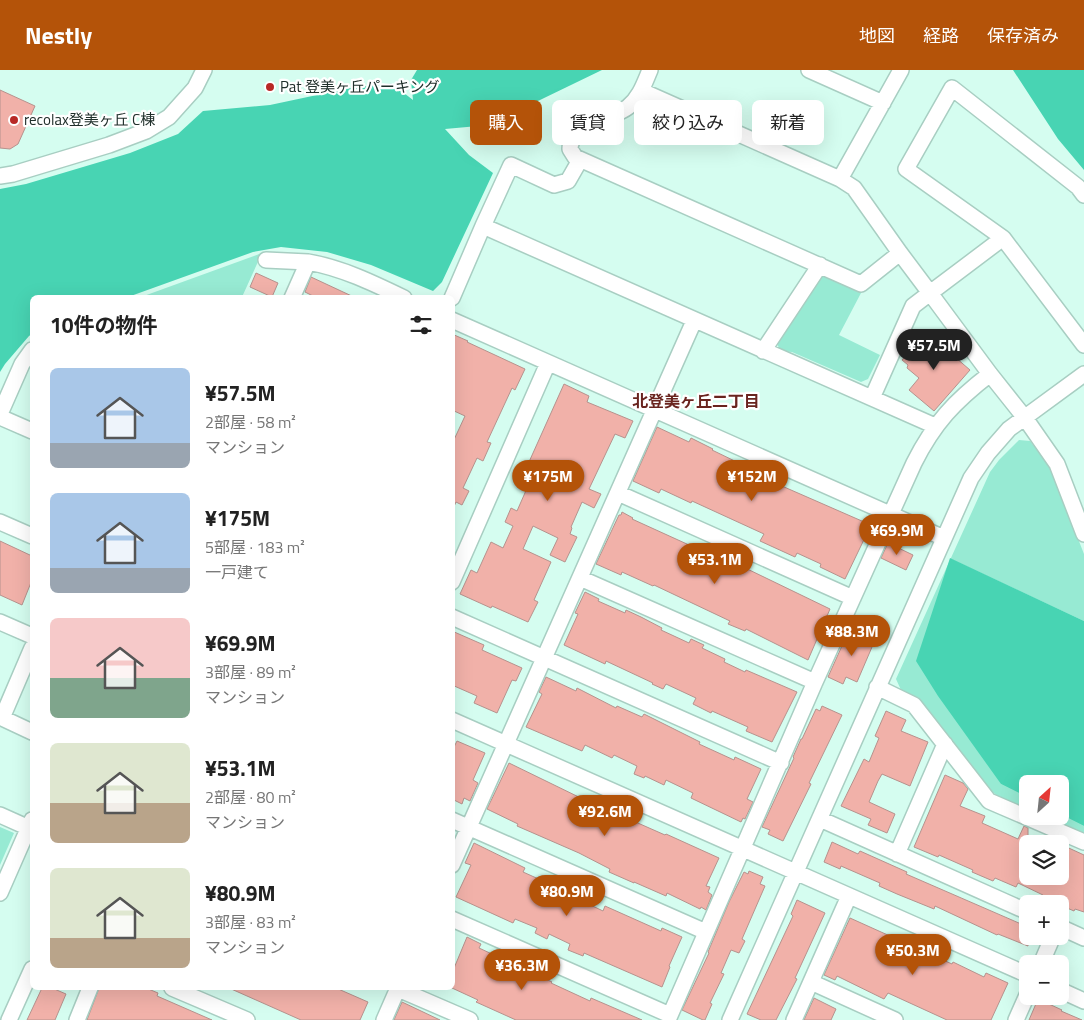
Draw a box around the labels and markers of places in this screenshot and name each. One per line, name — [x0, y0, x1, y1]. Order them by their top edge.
place label: Pat 登美ヶ丘パーキング — [280, 75, 439, 98]
marker: Pat 登美ヶ丘パーキング — [264, 81, 276, 93]
place label: recolax登美ヶ丘 C棟 — [24, 108, 155, 131]
marker: recolax登美ヶ丘 C棟 — [8, 114, 20, 126]
pin: ¥57.5M — [893, 328, 975, 371]
pin: ¥175M — [513, 460, 583, 502]
pin: ¥152M — [717, 460, 787, 502]
pin: ¥69.9M — [856, 514, 938, 556]
pin: ¥53.1M — [674, 542, 756, 585]
pin: ¥88.3M — [811, 614, 893, 657]
pin: ¥92.6M — [564, 794, 646, 837]
pin: ¥80.9M — [526, 874, 608, 917]
pin: ¥50.3M — [872, 934, 954, 976]
pin: ¥36.3M — [481, 948, 563, 991]

